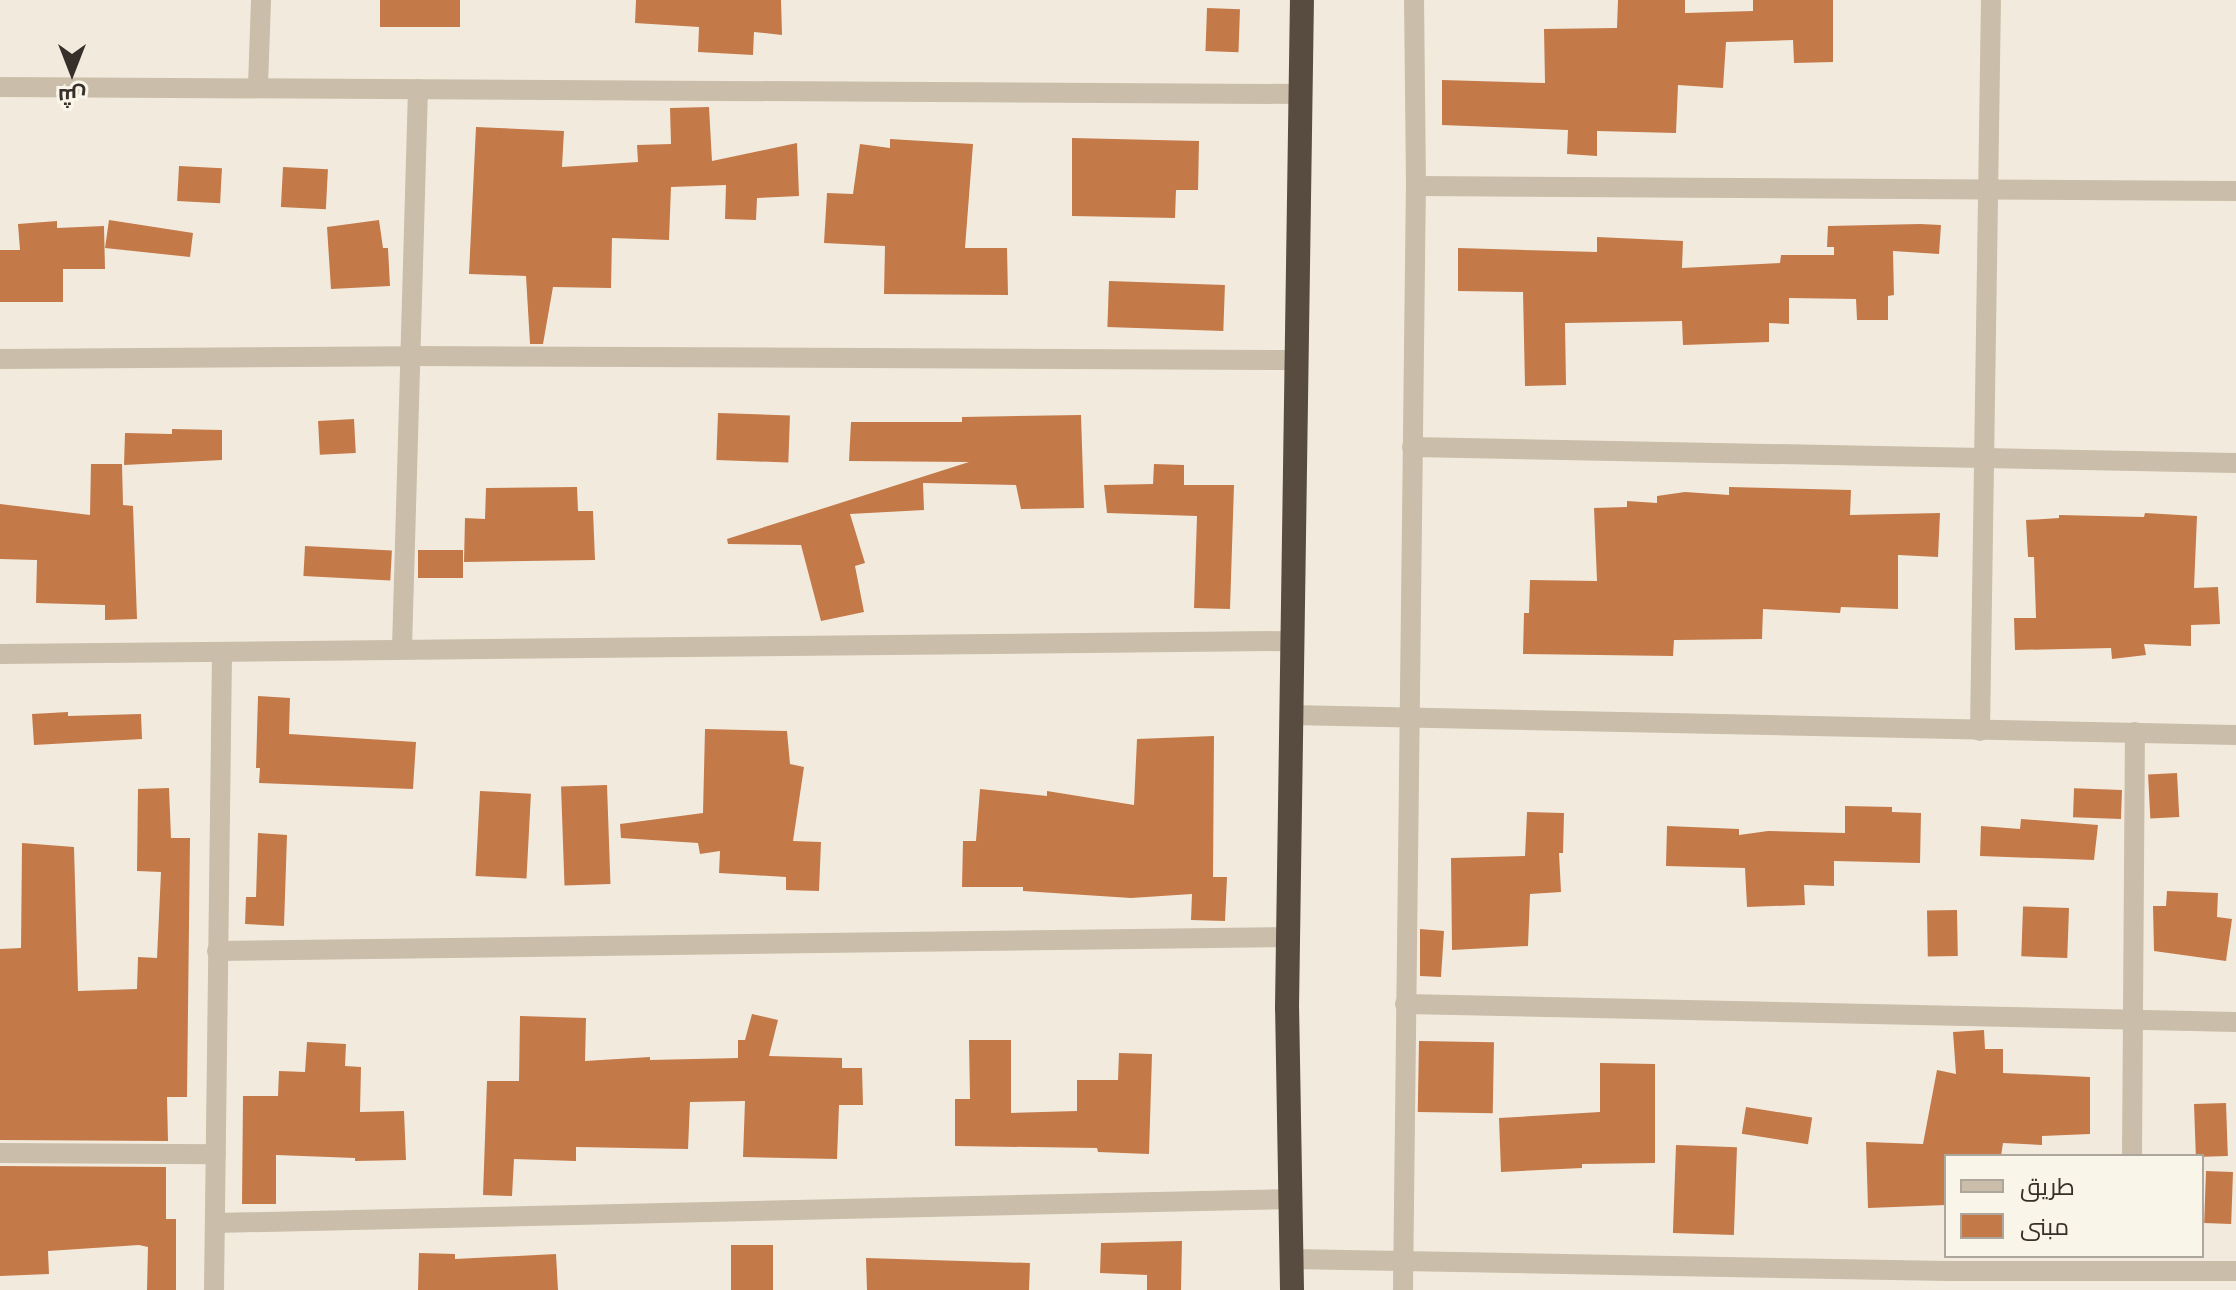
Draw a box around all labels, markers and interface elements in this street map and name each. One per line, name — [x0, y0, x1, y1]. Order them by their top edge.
north arrow — [32, 32, 112, 112]
text: ش — [58, 84, 86, 109]
legend — [1944, 1154, 2204, 1258]
text: طريق — [2020, 1173, 2075, 1201]
text: مبنى — [2020, 1213, 2069, 1241]

